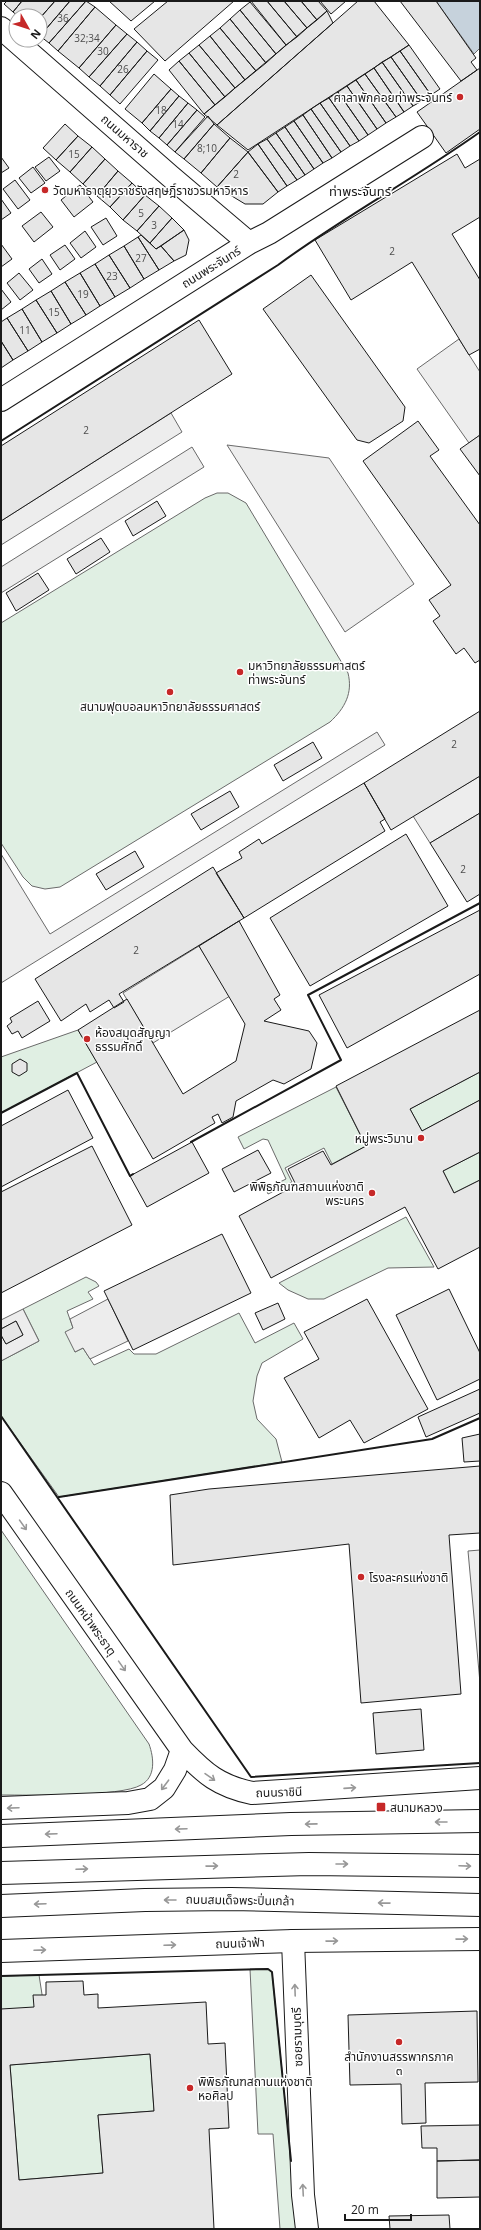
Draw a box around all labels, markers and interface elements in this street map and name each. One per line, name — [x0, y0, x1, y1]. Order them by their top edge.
north arrow — [8, 8, 48, 48]
house number: 36 — [57, 11, 69, 25]
text: N — [28, 26, 45, 43]
house number: 32;34 — [74, 31, 100, 45]
house number: 30 — [97, 44, 109, 58]
house number: 26 — [117, 62, 129, 76]
place label: ศาลาพักคอยท่าพระจันทร์ — [334, 89, 453, 106]
marker: ศาลาพักคอยท่าพระจันทร์ — [455, 92, 465, 102]
house number: 18 — [155, 103, 167, 117]
street label: ถนนมหาราช — [97, 110, 153, 162]
house number: 14 — [172, 117, 184, 131]
house number: 8;10 — [197, 141, 217, 155]
house number: 15 — [68, 147, 80, 161]
house number: 2 — [233, 167, 239, 181]
place label: วัดมหาธาตุยุวราชรังสฤษฎิ์ราชวรมหาวิหาร — [53, 182, 248, 199]
district label: ท่าพระจันทร์ — [329, 182, 392, 200]
marker: วัดมหาธาตุยุวราชรังสฤษฎิ์ราชวรมหาวิหาร — [40, 185, 50, 195]
house number: 5 — [138, 206, 144, 220]
house number: 3 — [151, 218, 157, 232]
street label: ถนนพระจันทร์ — [178, 242, 244, 292]
house number: 2 — [389, 244, 395, 258]
house number: 27 — [135, 251, 147, 265]
house number: 23 — [106, 269, 118, 283]
house number: 19 — [77, 287, 89, 301]
house number: 15 — [48, 305, 60, 319]
house number: 11 — [19, 323, 31, 337]
house number: 2 — [83, 423, 89, 437]
place label: มหาวิทยาลัยธรรมศาสตร์ ท่าพระจันทร์ — [248, 657, 365, 688]
marker: มหาวิทยาลัยธรรมศาสตร์ ท่าพระจันทร์ — [235, 667, 245, 677]
marker: สนามฟุตบอลมหาวิทยาลัยธรรมศาสตร์ — [165, 687, 175, 697]
place label: สนามฟุตบอลมหาวิทยาลัยธรรมศาสตร์ — [80, 698, 261, 715]
house number: 2 — [451, 737, 457, 751]
house number: 2 — [460, 862, 466, 876]
house number: 2 — [133, 943, 139, 957]
place label: ห้องสมุดสัญญา ธรรมศักดิ์ — [95, 1024, 171, 1055]
marker: ห้องสมุดสัญญา ธรรมศักดิ์ — [82, 1034, 92, 1044]
place label: หมู่พระวิมาน — [355, 1130, 413, 1147]
marker: หมู่พระวิมาน — [416, 1133, 426, 1143]
place label: พิพิธภัณฑสถานแห่งชาติ พระนคร — [249, 1178, 364, 1209]
marker: พิพิธภัณฑสถานแห่งชาติ พระนคร — [367, 1188, 377, 1198]
one-way arrow — [19, 1519, 27, 1530]
place label: โรงละครแห่งชาติ — [369, 1569, 448, 1586]
marker: โรงละครแห่งชาติ — [356, 1572, 366, 1582]
street label: ถนนหน้าพระธาตุ — [62, 1585, 120, 1659]
one-way arrow — [118, 1660, 126, 1671]
one-way arrow — [204, 1773, 215, 1781]
one-way arrow — [161, 1780, 169, 1791]
street label: ถนนราชินี — [255, 1783, 303, 1801]
one-way arrow — [343, 1784, 356, 1791]
place label: สนามหลวง — [390, 1799, 443, 1816]
marker: สนามหลวง — [375, 1801, 387, 1813]
one-way arrow — [7, 1804, 20, 1812]
one-way arrow — [435, 1818, 448, 1826]
one-way arrow — [305, 1820, 318, 1828]
one-way arrow — [175, 1825, 188, 1832]
one-way arrow — [45, 1830, 58, 1838]
one-way arrow — [335, 1860, 348, 1868]
one-way arrow — [205, 1862, 218, 1869]
one-way arrow — [458, 1862, 471, 1869]
one-way arrow — [75, 1866, 88, 1873]
street label: ถนนสมเด็จพระปิ่นเกล้า — [186, 1891, 294, 1909]
one-way arrow — [164, 1896, 177, 1904]
one-way arrow — [378, 1899, 391, 1906]
one-way arrow — [34, 1900, 47, 1908]
street label: ถนนเจ้าฟ้า — [215, 1934, 265, 1952]
one-way arrow — [455, 1935, 468, 1943]
one-way arrow — [325, 1937, 338, 1944]
one-way arrow — [163, 1941, 176, 1949]
one-way arrow — [33, 1946, 46, 1953]
one-way arrow — [291, 1984, 299, 1997]
street label: ซอยรามบุตรี — [287, 2007, 307, 2067]
marker: สำนักงานสรรพากรภาค ๓ — [394, 2037, 404, 2047]
place label: สำนักงานสรรพากรภาค ๓ — [344, 2048, 454, 2079]
place label: พิพิธภัณฑสถานแห่งชาติ หอศิลป — [198, 2073, 313, 2104]
marker: พิพิธภัณฑสถานแห่งชาติ หอศิลป — [185, 2083, 195, 2093]
one-way arrow — [299, 2184, 306, 2197]
scale bar — [345, 2196, 411, 2222]
text: 20 m — [351, 2201, 379, 2218]

